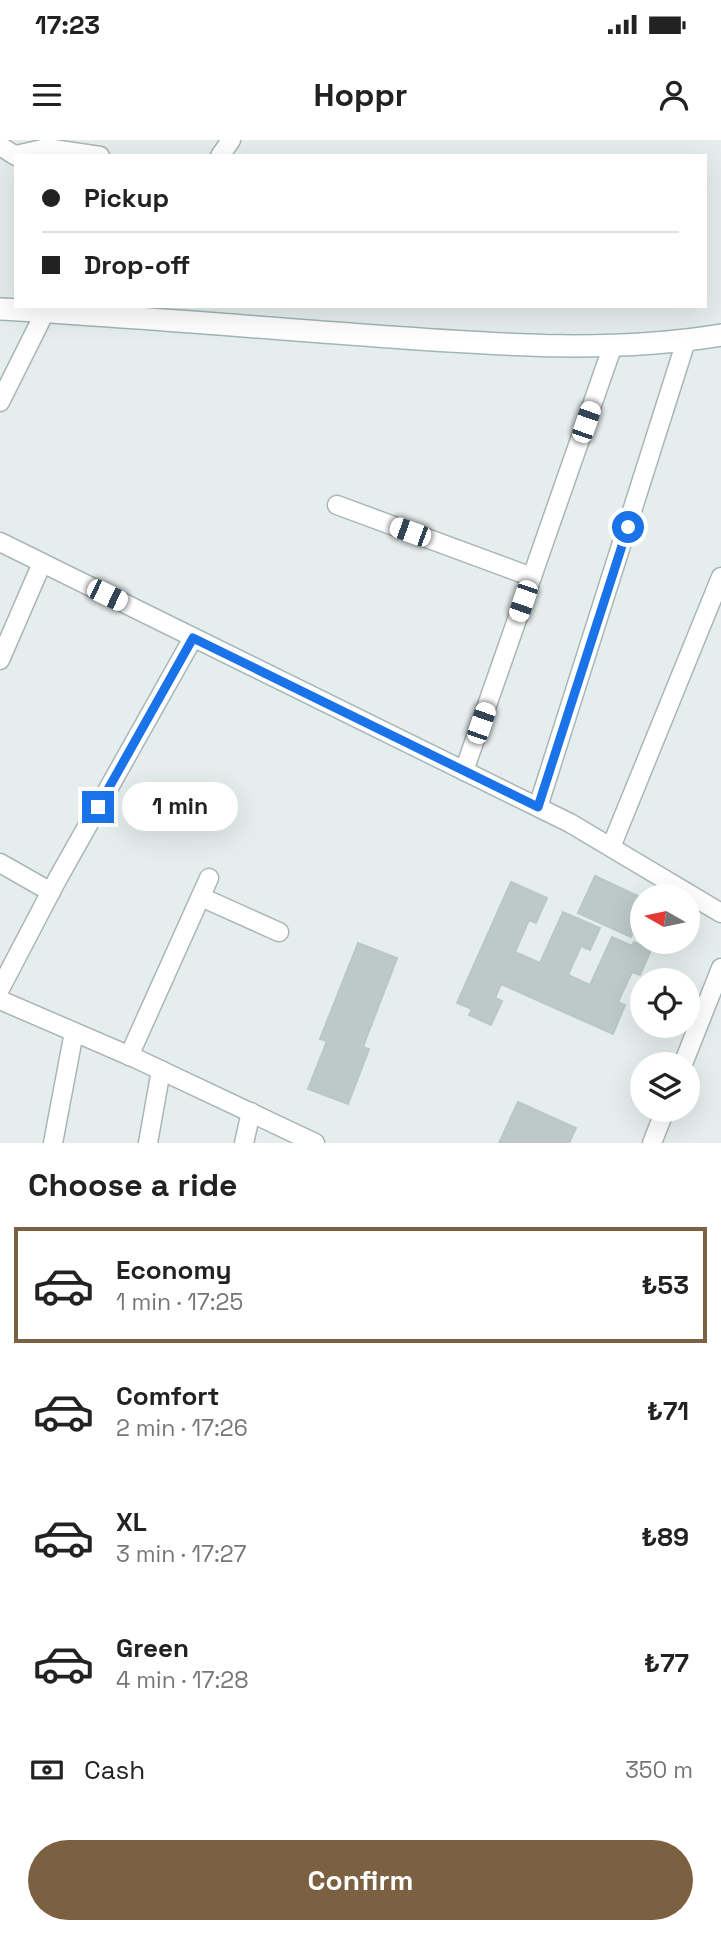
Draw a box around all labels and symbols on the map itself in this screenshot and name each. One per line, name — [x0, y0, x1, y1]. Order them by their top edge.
car — [570, 399, 603, 445]
route start — [612, 511, 644, 543]
car — [387, 515, 434, 549]
car — [84, 576, 131, 614]
car — [507, 578, 540, 624]
car — [465, 700, 498, 746]
callout: 1 min — [122, 782, 238, 832]
route end — [82, 791, 114, 823]
north arrow — [630, 884, 700, 954]

